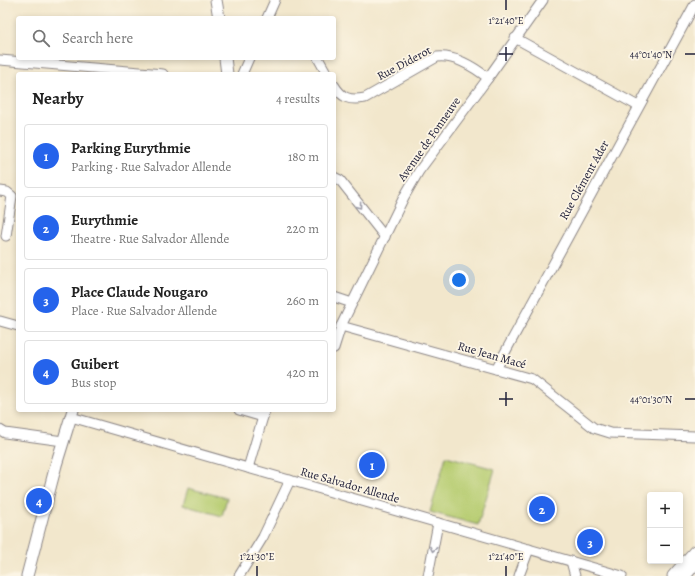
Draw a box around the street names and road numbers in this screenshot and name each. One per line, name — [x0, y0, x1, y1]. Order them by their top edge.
street label: Rue Diderot — [374, 42, 434, 84]
street label: Avenue de Fonneuve — [393, 94, 464, 185]
street label: Rue Clément Ader — [556, 137, 613, 223]
street label: Rue Jean Macé — [456, 338, 528, 372]
street label: Rue Salvador Allende — [299, 463, 401, 507]

